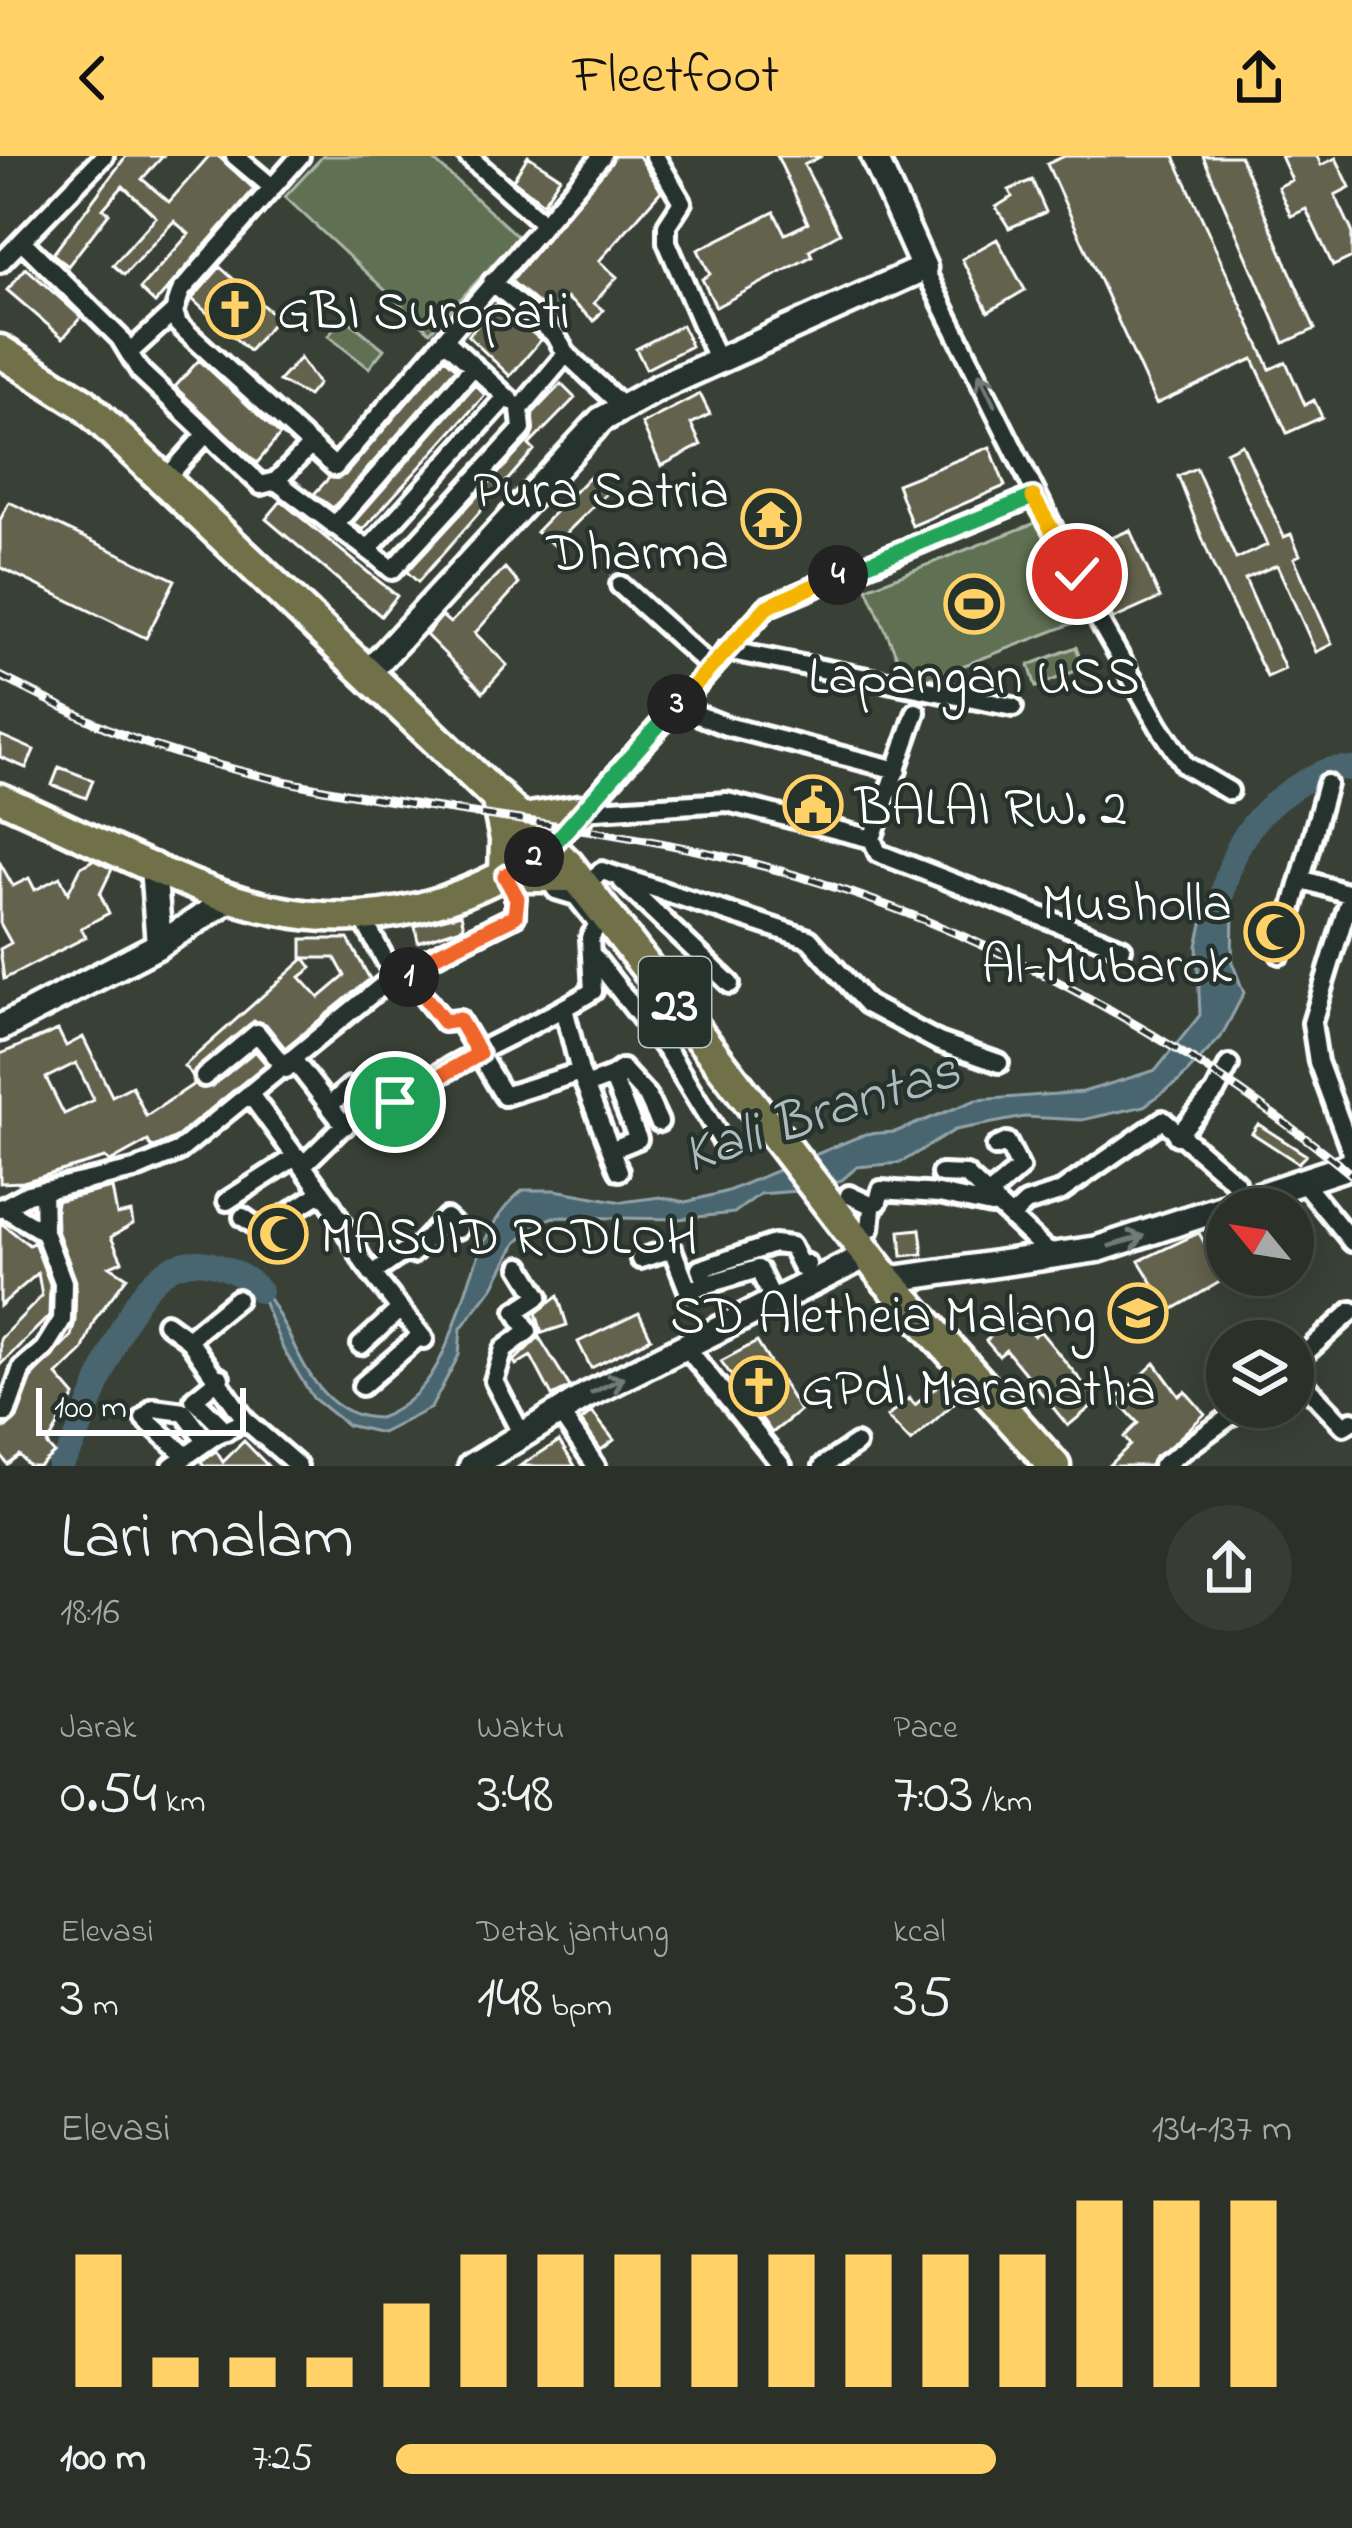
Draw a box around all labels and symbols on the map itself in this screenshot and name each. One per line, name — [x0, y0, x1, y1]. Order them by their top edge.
place label: GBI Suropati — [277, 276, 570, 354]
church icon: GBI Suropati — [204, 278, 266, 340]
one-way arrow — [975, 372, 997, 408]
place label: Pura Satria Dharma — [473, 455, 729, 595]
temple icon: Pura Satria Dharma — [740, 488, 802, 550]
pin — [1026, 523, 1128, 625]
pin: 4 — [808, 545, 868, 605]
sports icon: Lapangan USS — [943, 573, 1005, 635]
place label: Lapangan USS — [808, 641, 1140, 720]
pin: 3 — [647, 674, 707, 734]
place label: BALAI RW. 2 — [853, 772, 1127, 850]
public building icon: BALAI RW. 2 — [782, 774, 844, 836]
pin: 2 — [504, 827, 564, 887]
place label: Musholla Al-Mubarok — [981, 868, 1232, 1008]
mosque icon: Musholla Al-Mubarok — [1243, 901, 1305, 963]
pin: 1 — [379, 947, 439, 1007]
road number: 23 — [639, 957, 711, 1047]
water label: Kali Brantas — [673, 1031, 971, 1199]
pin — [344, 1051, 446, 1153]
north arrow — [1206, 1188, 1314, 1296]
place label: MASJID RODLOH — [320, 1201, 698, 1279]
mosque icon: MASJID RODLOH — [247, 1203, 309, 1265]
one-way arrow — [1107, 1229, 1145, 1251]
place label: SD Aletheia Malang — [670, 1280, 1096, 1359]
school or university icon: SD Aletheia Malang — [1107, 1282, 1169, 1344]
place label: GPdI Maranatha — [801, 1353, 1156, 1431]
church icon: GPdI Maranatha — [728, 1355, 790, 1417]
one-way arrow — [589, 1373, 625, 1395]
scale bar — [36, 1382, 246, 1435]

